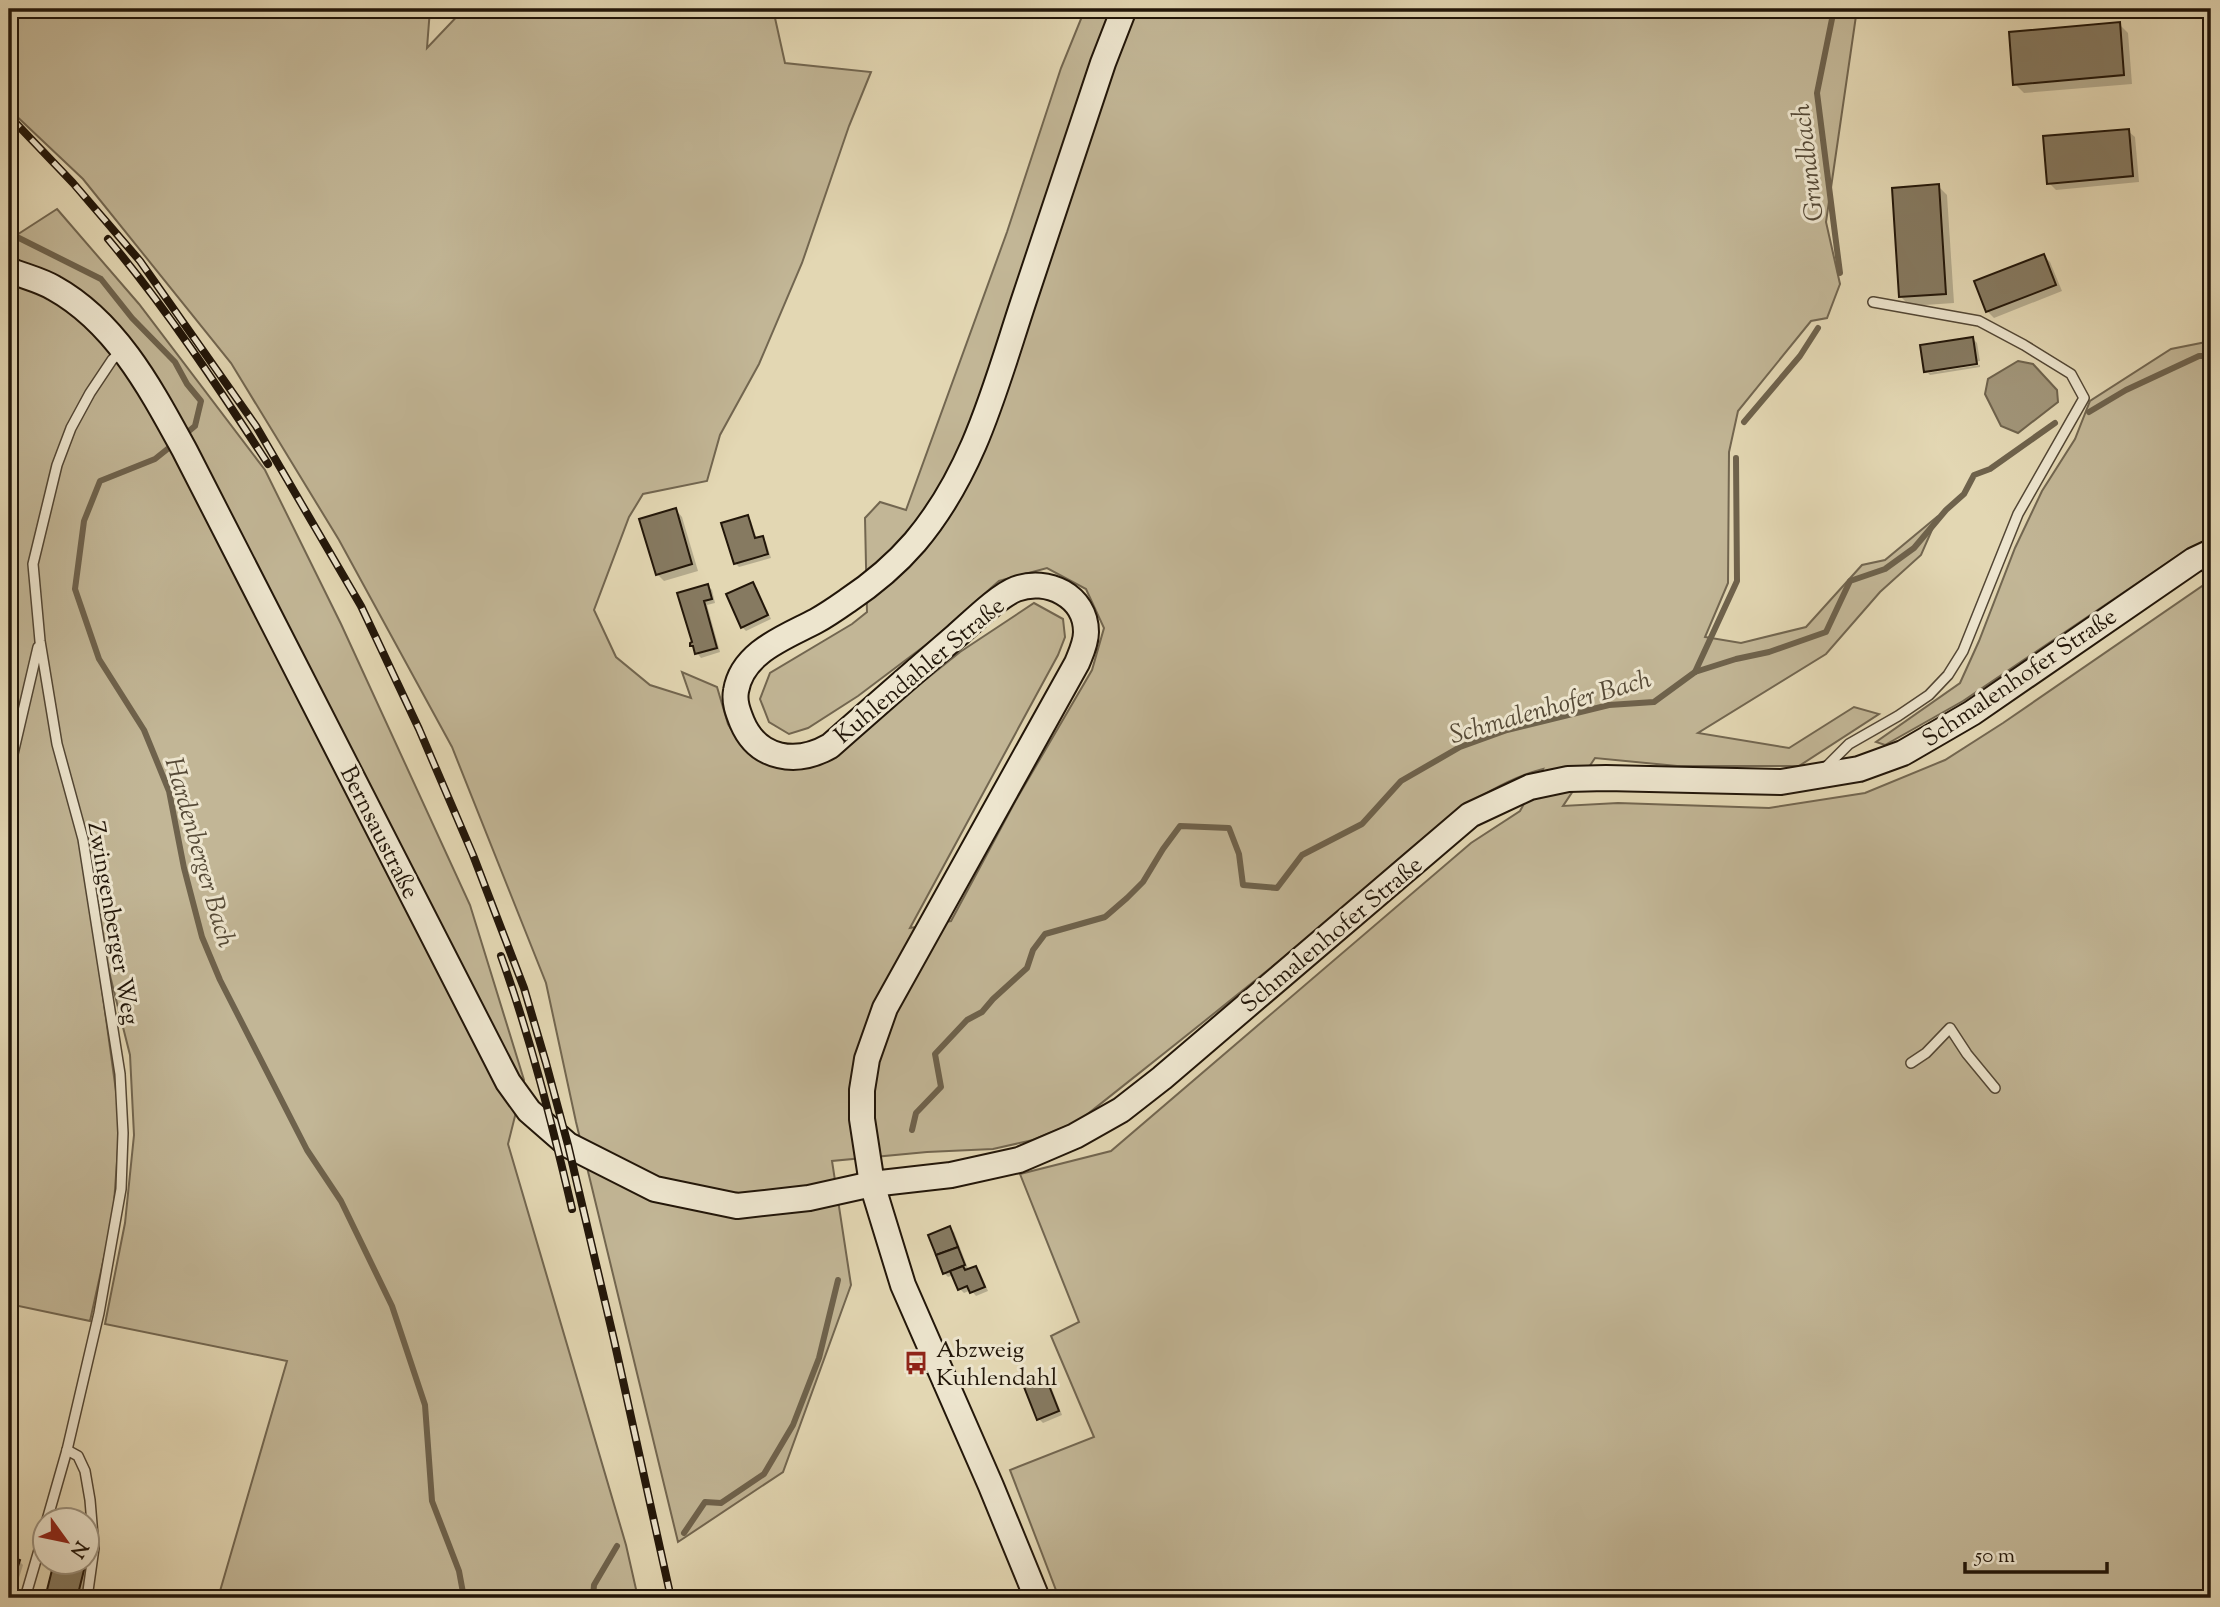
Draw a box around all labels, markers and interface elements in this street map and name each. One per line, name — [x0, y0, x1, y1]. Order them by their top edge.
water label: Grundbach — [1784, 102, 1835, 223]
street label: Kuhlendahler Straße — [828, 590, 1013, 753]
street label: Schmalenhofer Straße — [1916, 601, 2124, 757]
water label: Schmalenhofer Bach — [1446, 662, 1656, 755]
water label: Hardenberger Bach — [154, 753, 244, 952]
street label: Bernsaustraße — [330, 761, 426, 905]
street label: Zwingenberger Weg — [77, 819, 147, 1028]
street label: Schmalenhofer Straße — [1234, 849, 1431, 1022]
place label: Abzweig Kuhlendahl — [936, 1334, 1058, 1396]
bus stop icon: Abzweig Kuhlendahl — [902, 1349, 930, 1377]
north arrow — [32, 1506, 102, 1576]
scale bar — [1965, 1530, 2106, 1574]
text: N — [63, 1535, 94, 1563]
text: 50 m — [1974, 1542, 2015, 1572]

